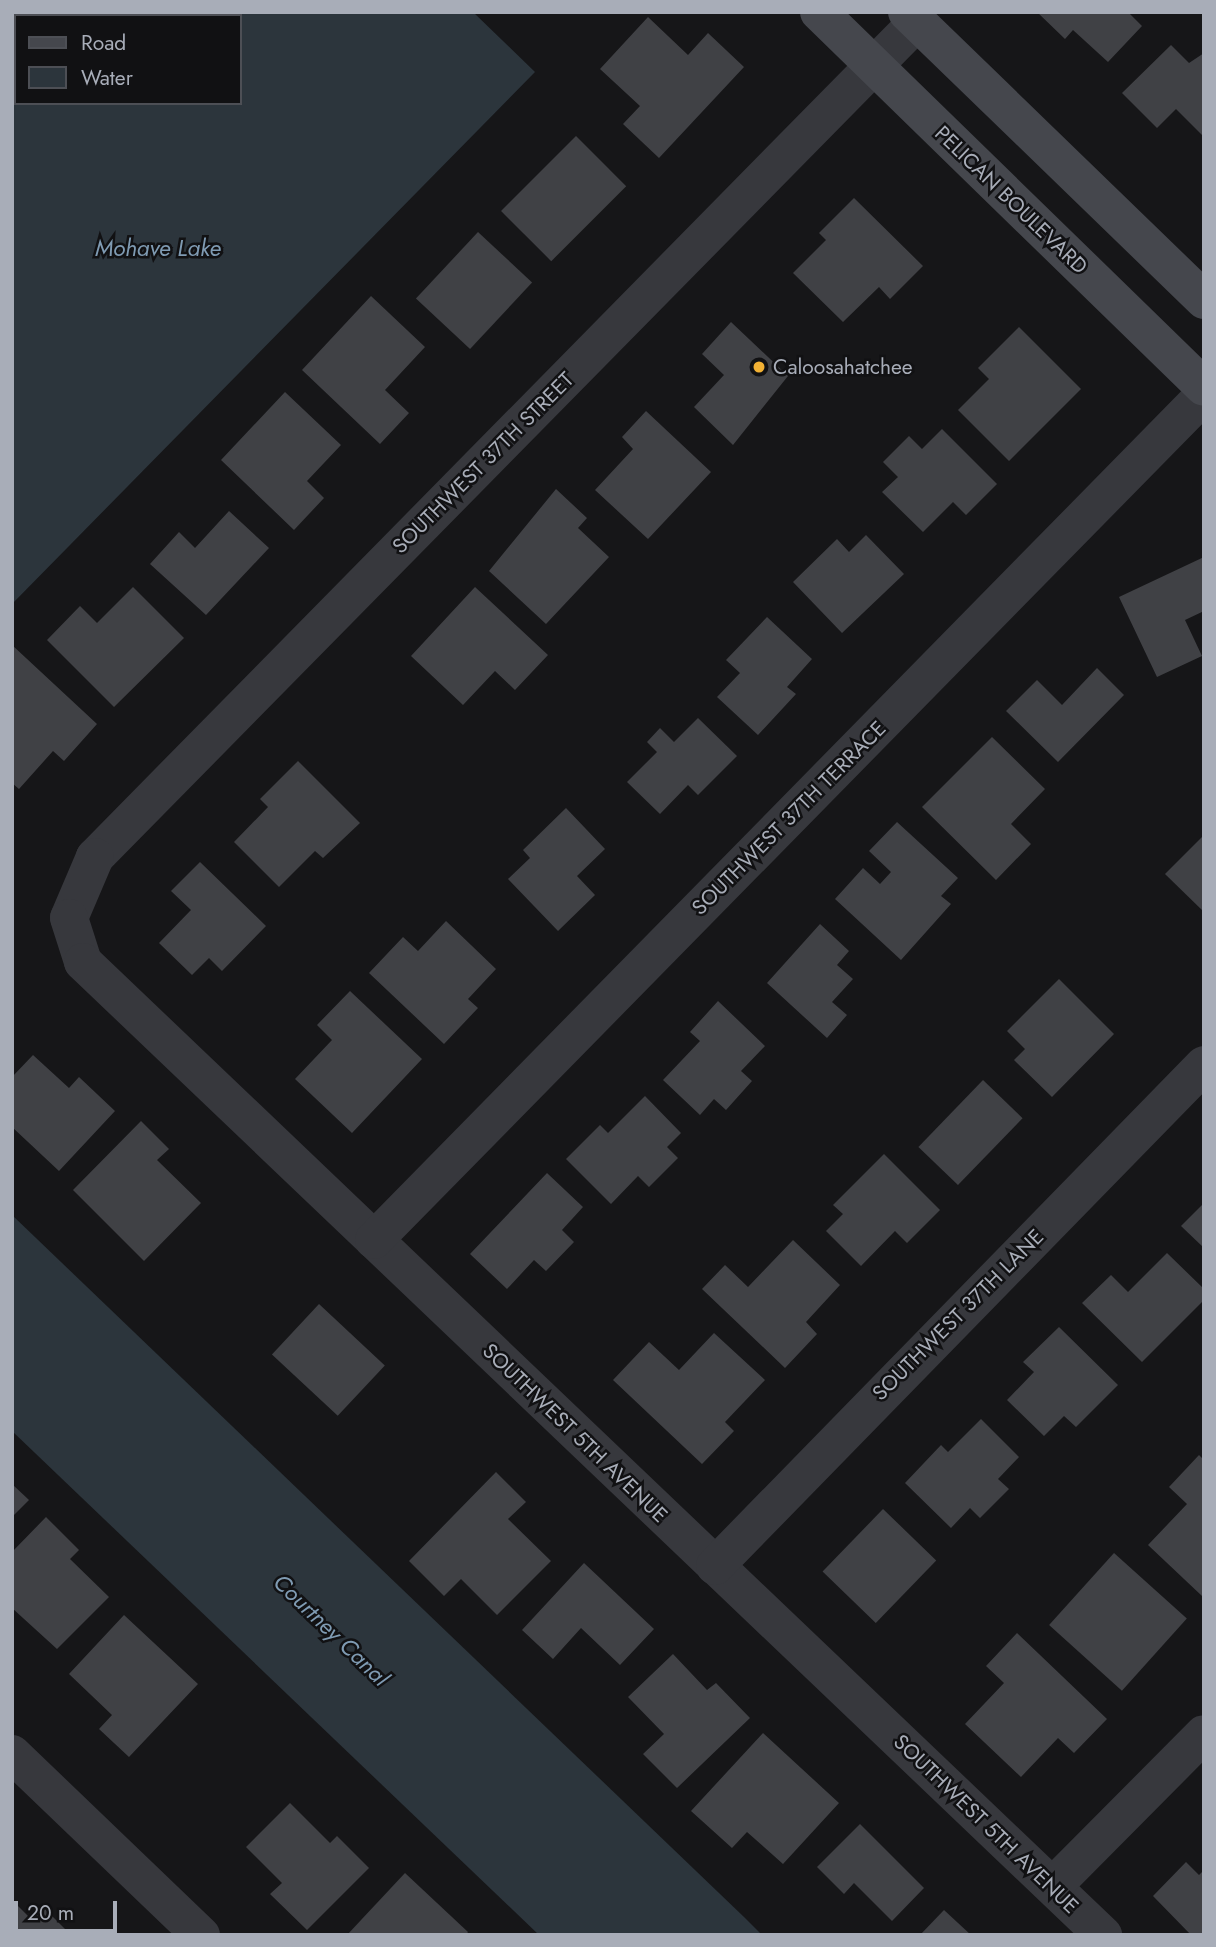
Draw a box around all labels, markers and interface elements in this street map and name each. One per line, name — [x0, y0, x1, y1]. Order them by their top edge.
legend — [14, 14, 242, 105]
text: Road — [81, 28, 126, 58]
text: Water — [81, 63, 133, 93]
street label: PELICAN BOULEVARD — [929, 121, 1093, 279]
water label: Mohave Lake — [95, 234, 221, 262]
place label: Caloosahatchee — [773, 354, 913, 380]
marker: Caloosahatchee — [751, 359, 767, 375]
street label: SOUTHWEST 37TH STREET — [387, 367, 579, 559]
street label: SOUTHWEST 37TH TERRACE — [687, 716, 891, 920]
street label: SOUTHWEST 37TH LANE — [867, 1224, 1049, 1406]
street label: SOUTHWEST 5TH AVENUE — [477, 1338, 673, 1528]
water label: Courtney Canal — [268, 1568, 394, 1692]
street label: SOUTHWEST 5TH AVENUE — [888, 1729, 1084, 1919]
scale bar — [18, 1888, 121, 1932]
text: 20 m — [27, 1898, 74, 1928]

